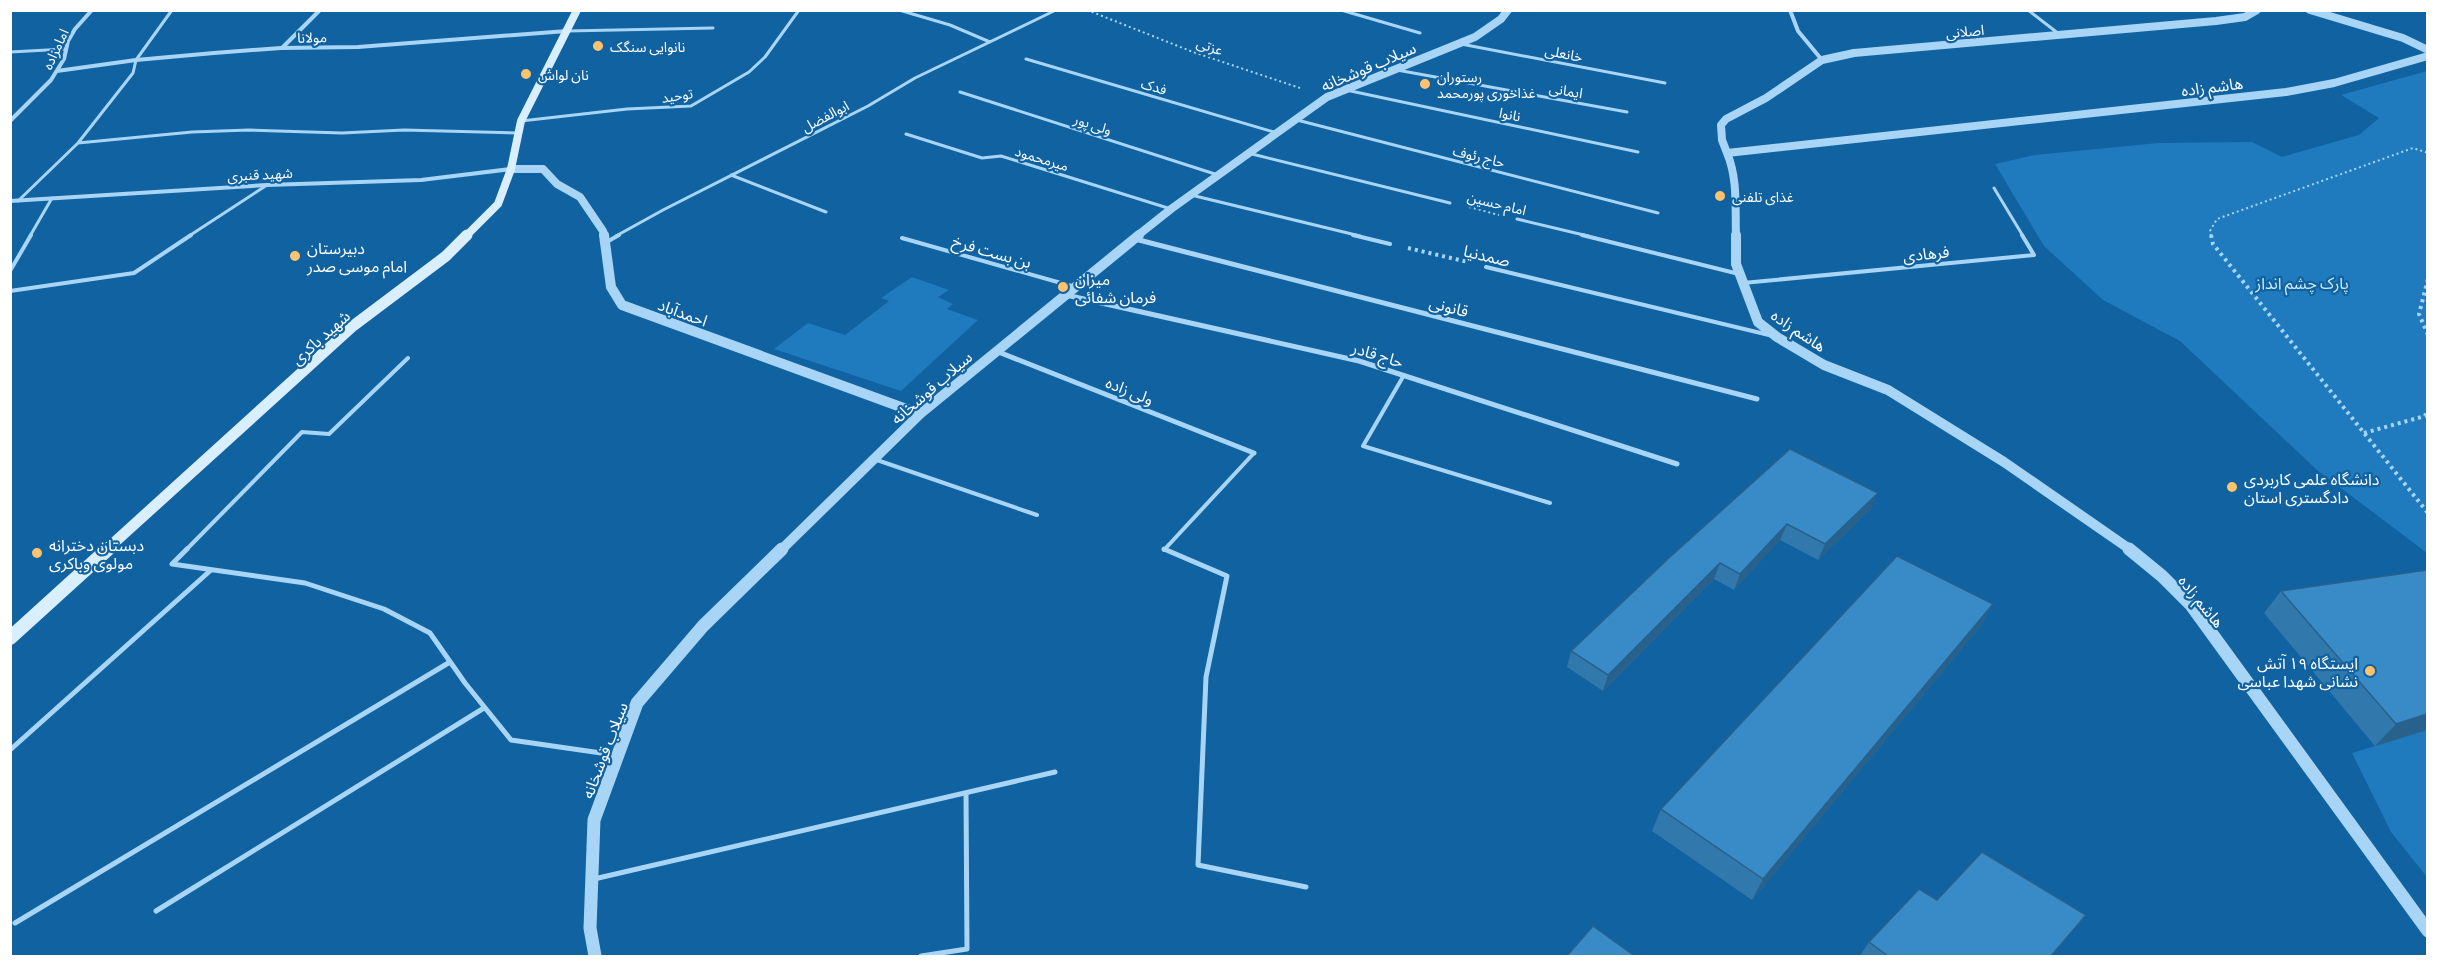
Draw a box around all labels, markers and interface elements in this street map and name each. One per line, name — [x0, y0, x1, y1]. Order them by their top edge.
street label: اصلانی — [1945, 21, 1985, 42]
street label: امامزاده — [38, 26, 73, 72]
street label: مولانا — [297, 28, 327, 47]
street label: عزتی — [1194, 34, 1225, 59]
street label: سیلاب قوشخانه — [1318, 37, 1419, 95]
place label: نانوایی سنگک — [610, 38, 686, 56]
marker: نانوایی سنگک — [591, 39, 605, 53]
street label: خانعلی — [1544, 41, 1584, 66]
place label: نان لواش — [538, 66, 589, 84]
marker: نان لواش — [519, 67, 533, 81]
place label: رستوران غذاخوری پورمحمد — [1437, 68, 1535, 103]
street label: هاشم زاده — [2180, 73, 2244, 103]
street label: فدک — [1139, 74, 1169, 98]
marker: رستوران غذاخوری پورمحمد — [1418, 77, 1432, 91]
street label: ایمانی — [1548, 79, 1584, 102]
street label: توحید — [660, 84, 694, 107]
street label: ابوالفضل — [798, 96, 852, 136]
street label: نانوا — [1497, 103, 1523, 126]
street label: ولی پور — [1070, 110, 1114, 140]
street label: حاج رئوف — [1451, 141, 1507, 174]
street label: میرمحمود — [1013, 142, 1071, 175]
street label: شهید قنبری — [227, 164, 293, 185]
street label: امام حسین — [1465, 188, 1528, 221]
place label: غذای تلفنی — [1732, 188, 1794, 206]
marker: غذای تلفنی — [1713, 189, 1727, 203]
street label: بن بست فرخ — [949, 231, 1034, 275]
place label: دبیرستان امام موسی صدر — [306, 238, 407, 279]
street label: صمدنیا — [1462, 240, 1512, 270]
street label: فرهادی — [1902, 241, 1950, 266]
marker: دبیرستان امام موسی صدر — [288, 249, 302, 263]
place label: میزان فرمان شفائی — [1075, 269, 1156, 307]
park label: پارک چشم انداز — [2254, 273, 2349, 296]
marker: میزان فرمان شفائی — [1056, 280, 1070, 294]
street label: قانونی — [1427, 292, 1471, 321]
street label: احمدآباد — [656, 294, 710, 330]
street label: هاشم زاده — [1766, 305, 1830, 359]
street label: شهید باکری — [287, 306, 354, 369]
street label: حاج قادر — [1348, 337, 1406, 375]
street label: سیلاب قوشخانه — [887, 347, 976, 428]
street label: ولی زاده — [1103, 372, 1157, 409]
place label: دانشگاه علمی کاربردی دادگستری استان — [2244, 469, 2379, 507]
marker: دانشگاه علمی کاربردی دادگستری استان — [2225, 480, 2239, 494]
place label: دبستان دخترانه مولوی وباکری — [49, 535, 144, 573]
marker: دبستان دخترانه مولوی وباکری — [30, 546, 44, 560]
street label: هاشم زاده — [2172, 571, 2229, 634]
place label: ایستگاه ۱۹ آتش نشانی شهدا عباسی — [2237, 653, 2358, 691]
marker: ایستگاه ۱۹ آتش نشانی شهدا عباسی — [2363, 664, 2377, 678]
street label: سیلاب قوشخانه — [577, 699, 632, 801]

